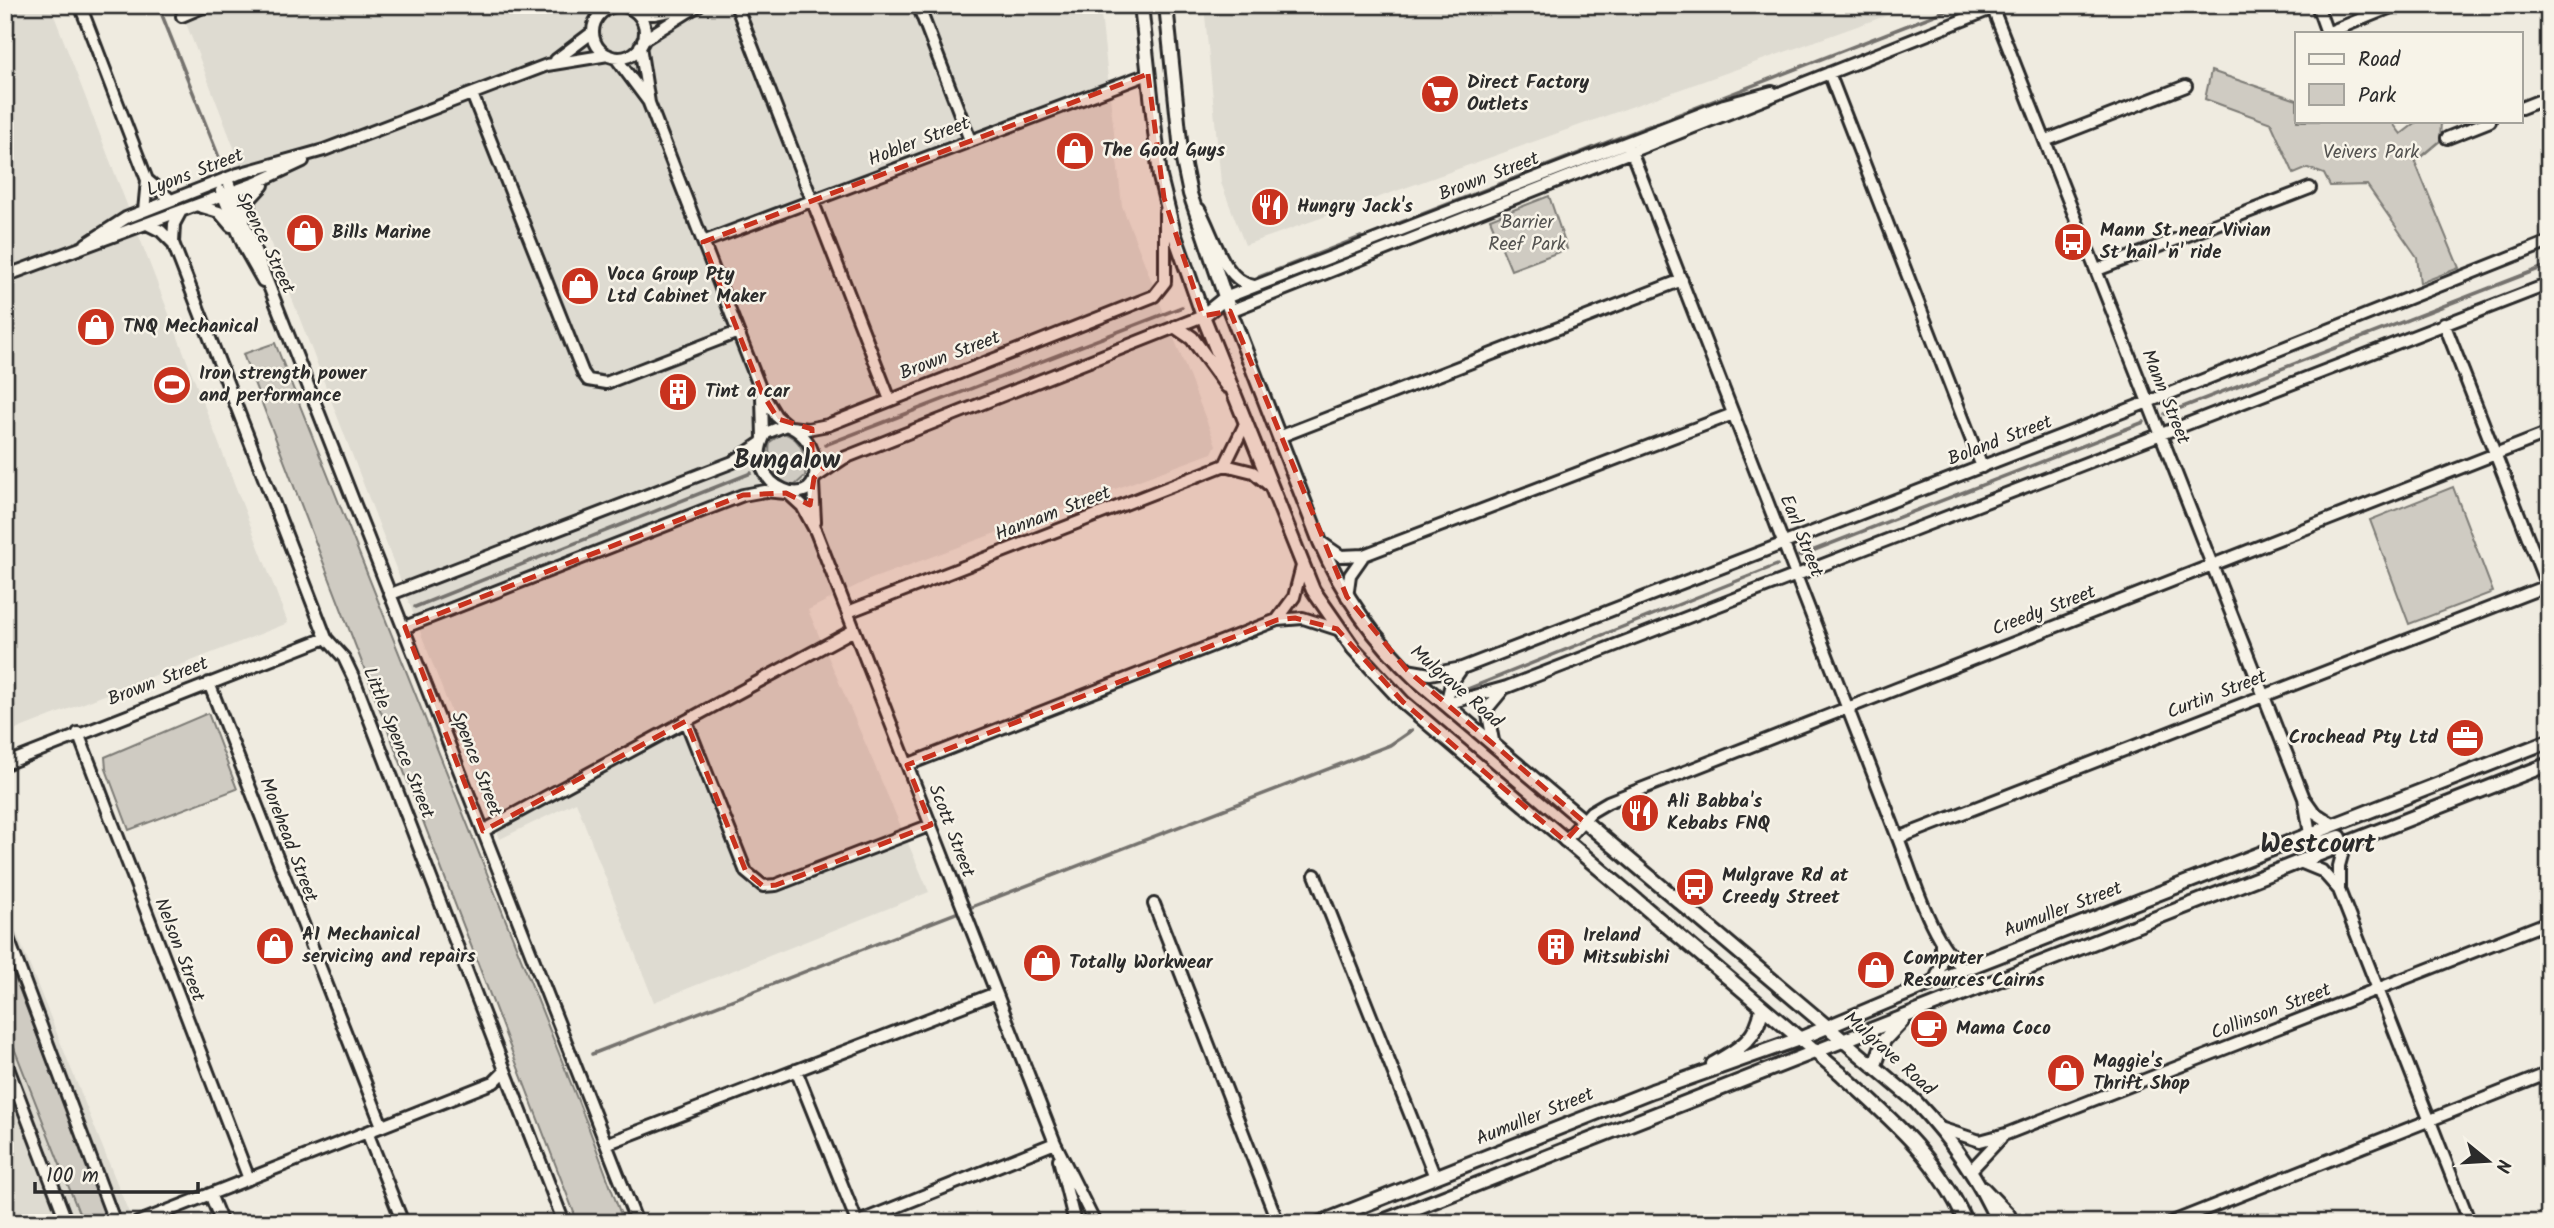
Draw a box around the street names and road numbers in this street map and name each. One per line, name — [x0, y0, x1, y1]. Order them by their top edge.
street label: Hobler Street — [864, 109, 975, 175]
street label: Lyons Street — [142, 141, 249, 205]
street label: Brown Street — [1434, 144, 1544, 210]
street label: Spence Street — [227, 187, 303, 300]
street label: Brown Street — [895, 323, 1005, 389]
street label: Mann Street — [2132, 345, 2198, 450]
street label: Boland Street — [1943, 407, 2057, 475]
street label: Hannam Street — [991, 478, 1116, 550]
street label: Earl Street — [1771, 490, 1831, 582]
street label: Creedy Street — [1988, 577, 2101, 645]
street label: Mulgrave Road — [1403, 638, 1510, 736]
street label: Brown Street — [103, 649, 213, 715]
street label: Curtin Street — [2163, 662, 2272, 728]
street label: Little Spence Street — [354, 663, 442, 824]
street label: Spence Street — [442, 707, 510, 822]
street label: Morehead Street — [250, 773, 326, 907]
street label: Scott Street — [919, 780, 983, 883]
street label: Aumuller Street — [1999, 873, 2127, 946]
street label: Nelson Street — [146, 894, 213, 1007]
street label: Collinson Street — [2207, 975, 2336, 1049]
street label: Mulgrave Road — [1836, 1004, 1942, 1104]
street label: Aumuller Street — [1471, 1079, 1599, 1154]

